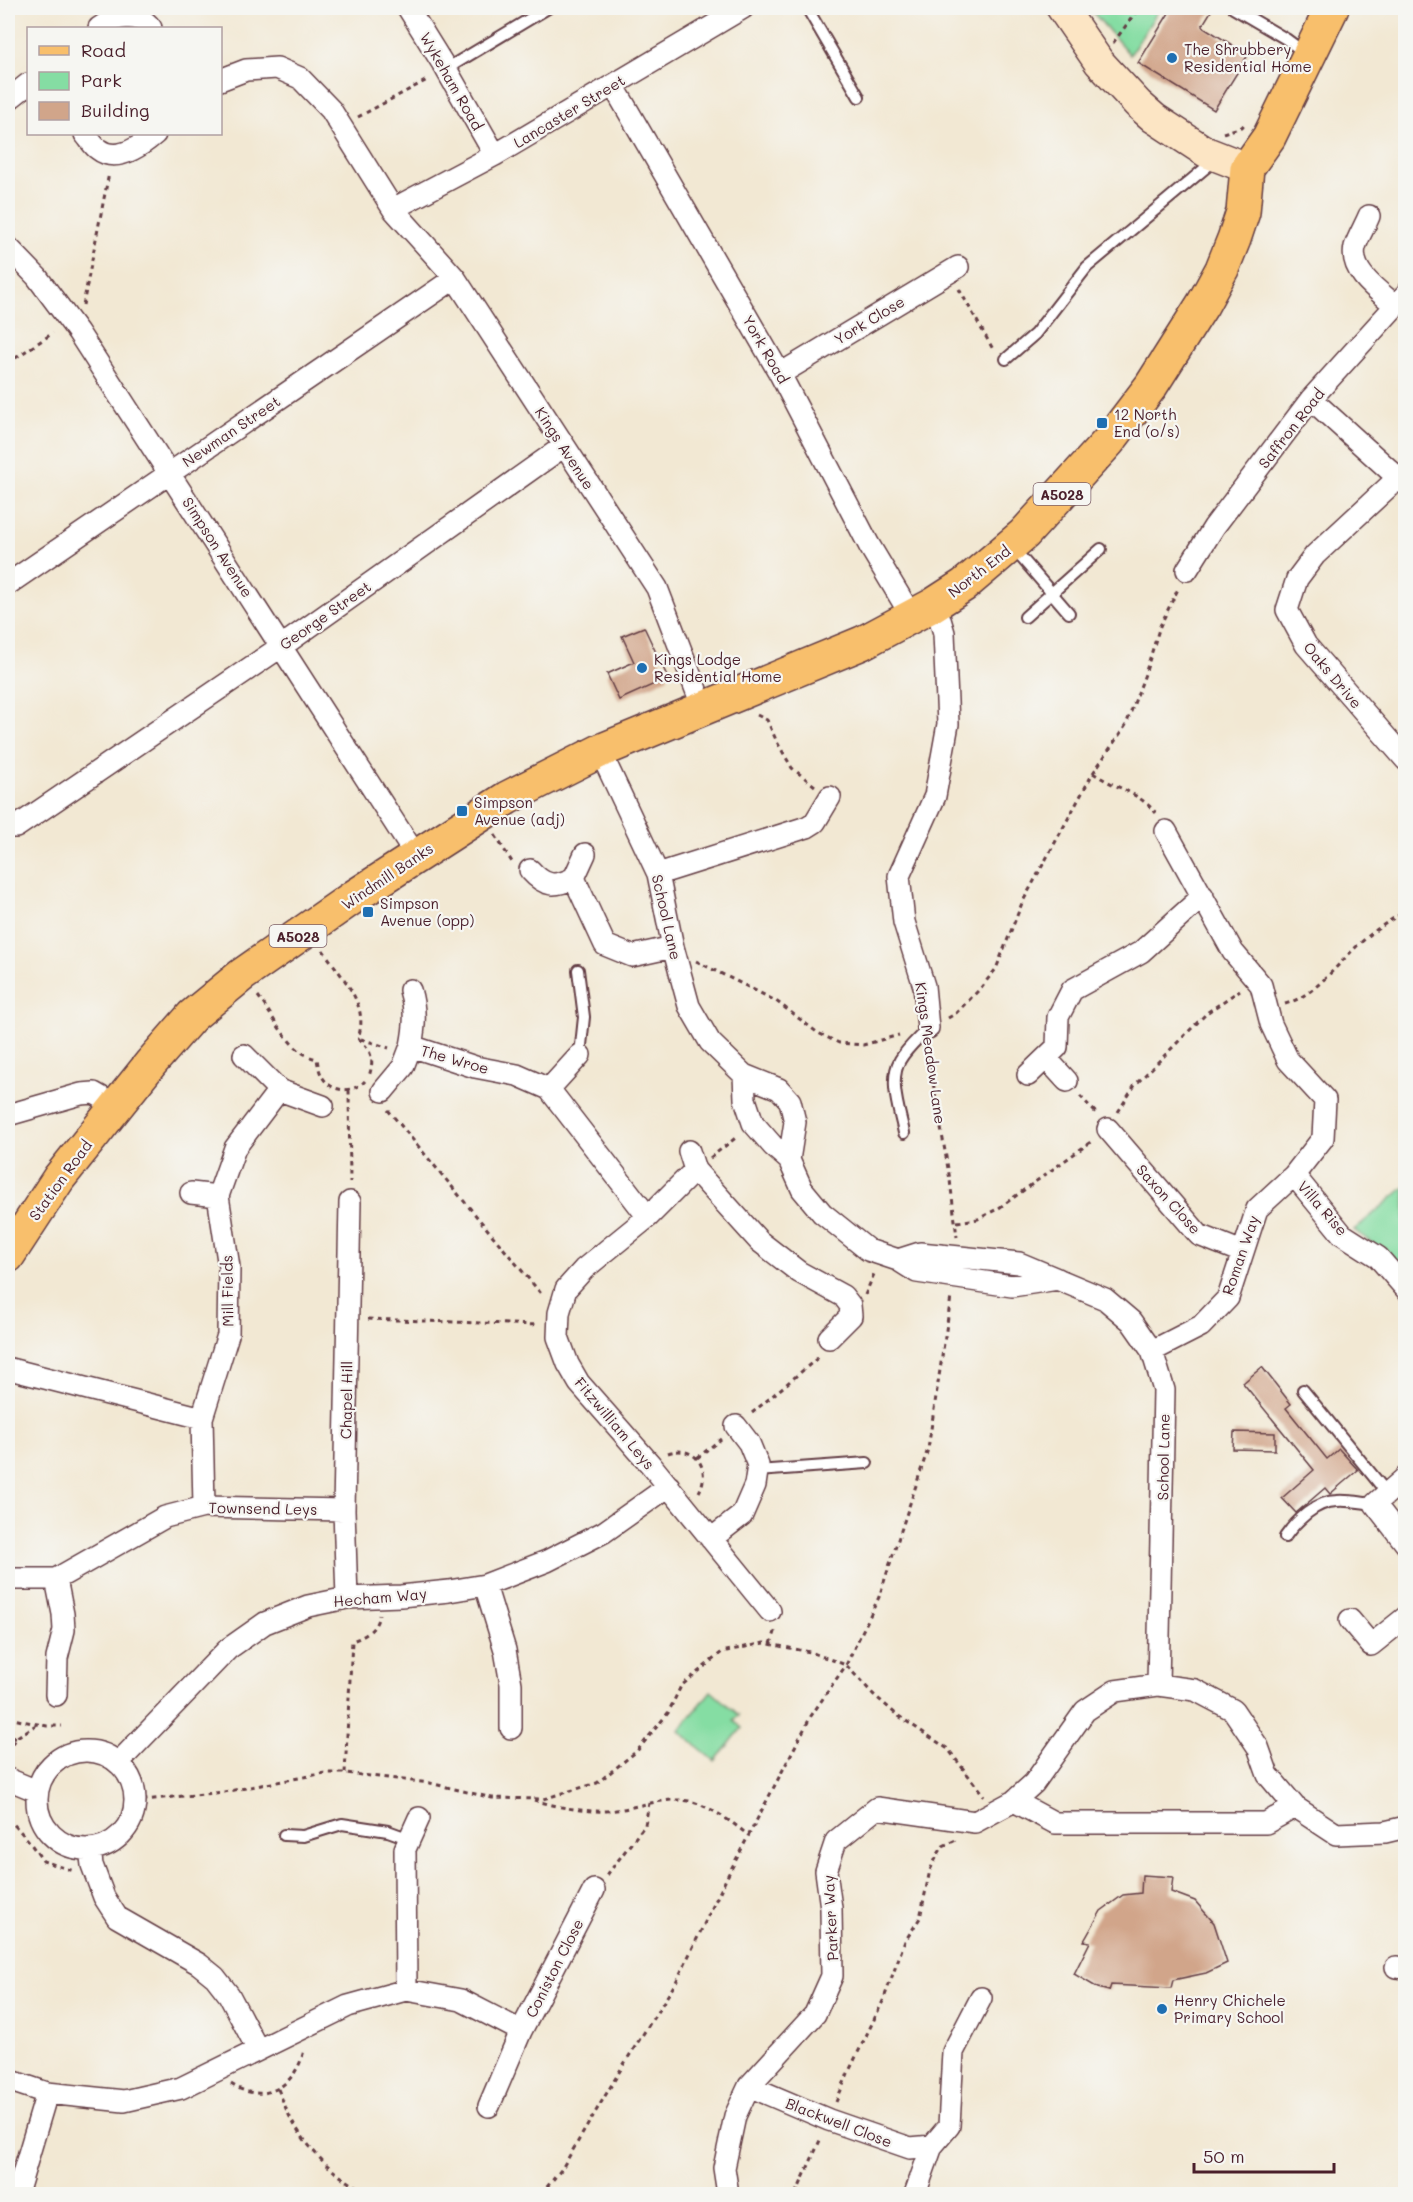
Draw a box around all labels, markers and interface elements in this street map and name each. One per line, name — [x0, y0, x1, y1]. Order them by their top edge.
legend — [27, 27, 222, 135]
street label: Wykeham Road — [416, 28, 488, 134]
text: Road — [81, 38, 126, 62]
place label: The Shrubbery Residential Home — [1184, 39, 1312, 76]
marker: The Shrubbery Residential Home — [1165, 51, 1179, 65]
text: Park — [81, 68, 122, 92]
street label: Lancaster Street — [509, 70, 629, 152]
text: Building — [81, 98, 149, 122]
street label: York Close — [830, 291, 908, 349]
street label: York Road — [738, 311, 794, 387]
street label: Saffron Road — [1253, 384, 1329, 472]
street label: Newman Street — [178, 391, 284, 471]
street label: Kings Avenue — [531, 403, 599, 493]
place label: 12 North End (o/s) — [1114, 404, 1179, 441]
marker: 12 North End (o/s) — [1095, 416, 1109, 430]
road number: A5028 — [1034, 483, 1090, 505]
street label: Simpson Avenue — [178, 493, 258, 601]
street label: North End — [944, 540, 1014, 602]
street label: George Street — [275, 576, 375, 654]
street label: Oaks Drive — [1299, 638, 1367, 712]
place label: Kings Lodge Residential Home — [654, 649, 782, 686]
marker: Kings Lodge Residential Home — [635, 661, 649, 675]
place label: Simpson Avenue (adj) — [474, 792, 565, 829]
marker: Simpson Avenue (adj) — [455, 804, 469, 818]
street label: Windmill Banks — [337, 838, 437, 914]
street label: School Lane — [647, 872, 687, 962]
place label: Simpson Avenue (opp) — [380, 893, 474, 930]
marker: Simpson Avenue (opp) — [361, 905, 375, 919]
road number: A5028 — [270, 925, 326, 947]
street label: Kings Meadow Lane — [911, 981, 951, 1125]
street label: The Wroe — [419, 1040, 491, 1078]
street label: Station Road — [24, 1136, 96, 1224]
street label: Saxon Close — [1132, 1160, 1206, 1238]
street label: Villa Rise — [1294, 1176, 1352, 1240]
street label: Roman Way — [1217, 1212, 1263, 1298]
street label: Mill Fields — [216, 1255, 238, 1327]
street label: Chapel Hill — [335, 1361, 357, 1439]
street label: Fitzwilliam Leys — [570, 1373, 660, 1473]
street label: School Lane — [1152, 1413, 1174, 1501]
street label: Townsend Leys — [208, 1497, 318, 1519]
street label: Hecham Way — [332, 1583, 428, 1611]
street label: Parker Way — [818, 1874, 842, 1961]
street label: Coniston Close — [520, 1915, 588, 2021]
place label: Henry Chichele Primary School — [1174, 1990, 1286, 2027]
marker: Henry Chichele Primary School — [1155, 2002, 1169, 2016]
street label: Blackwell Close — [783, 2093, 895, 2151]
scale bar — [1194, 2136, 1334, 2174]
text: 50 m — [1203, 2144, 1245, 2168]

